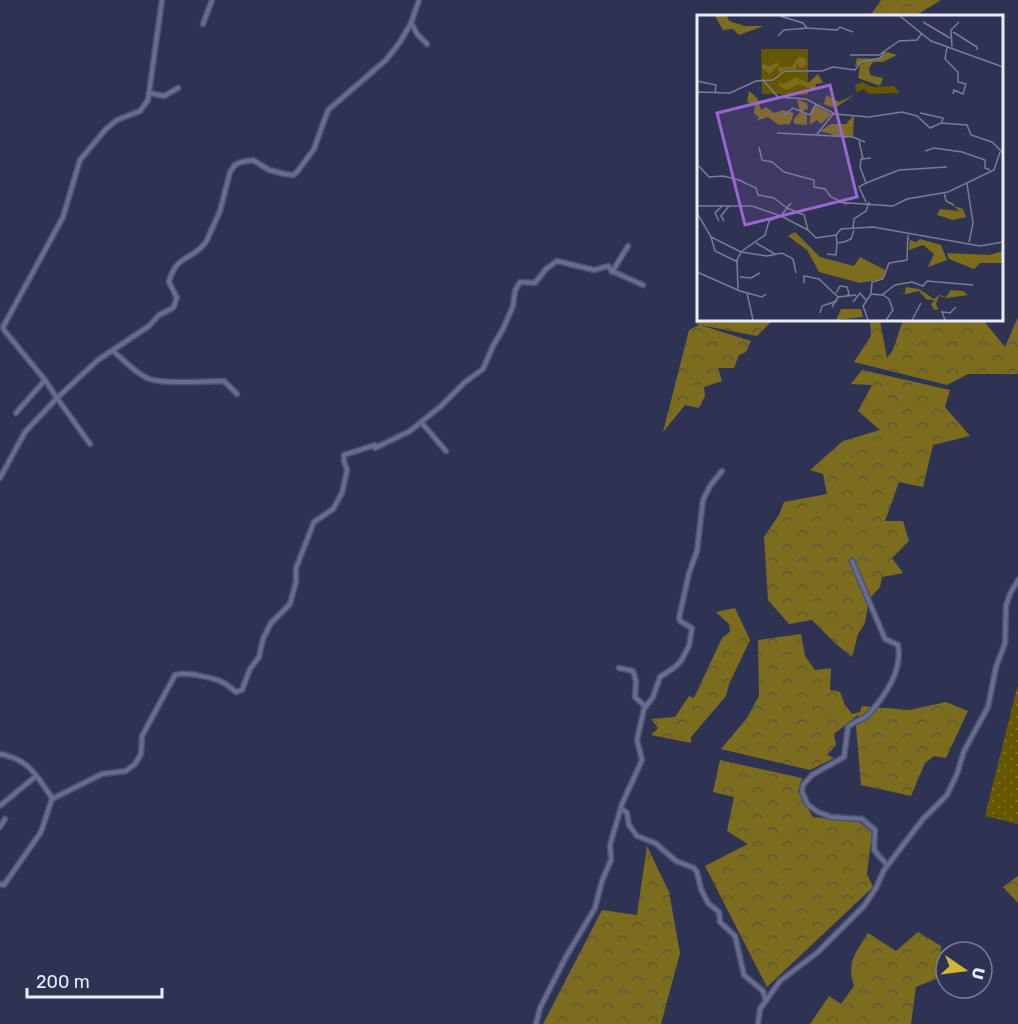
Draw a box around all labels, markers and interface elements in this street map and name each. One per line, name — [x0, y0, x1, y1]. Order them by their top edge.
inset map — [697, 15, 1003, 321]
north arrow — [934, 940, 994, 1000]
scale bar — [27, 961, 162, 999]
text: U — [967, 966, 989, 981]
text: 200 m — [36, 971, 90, 993]

